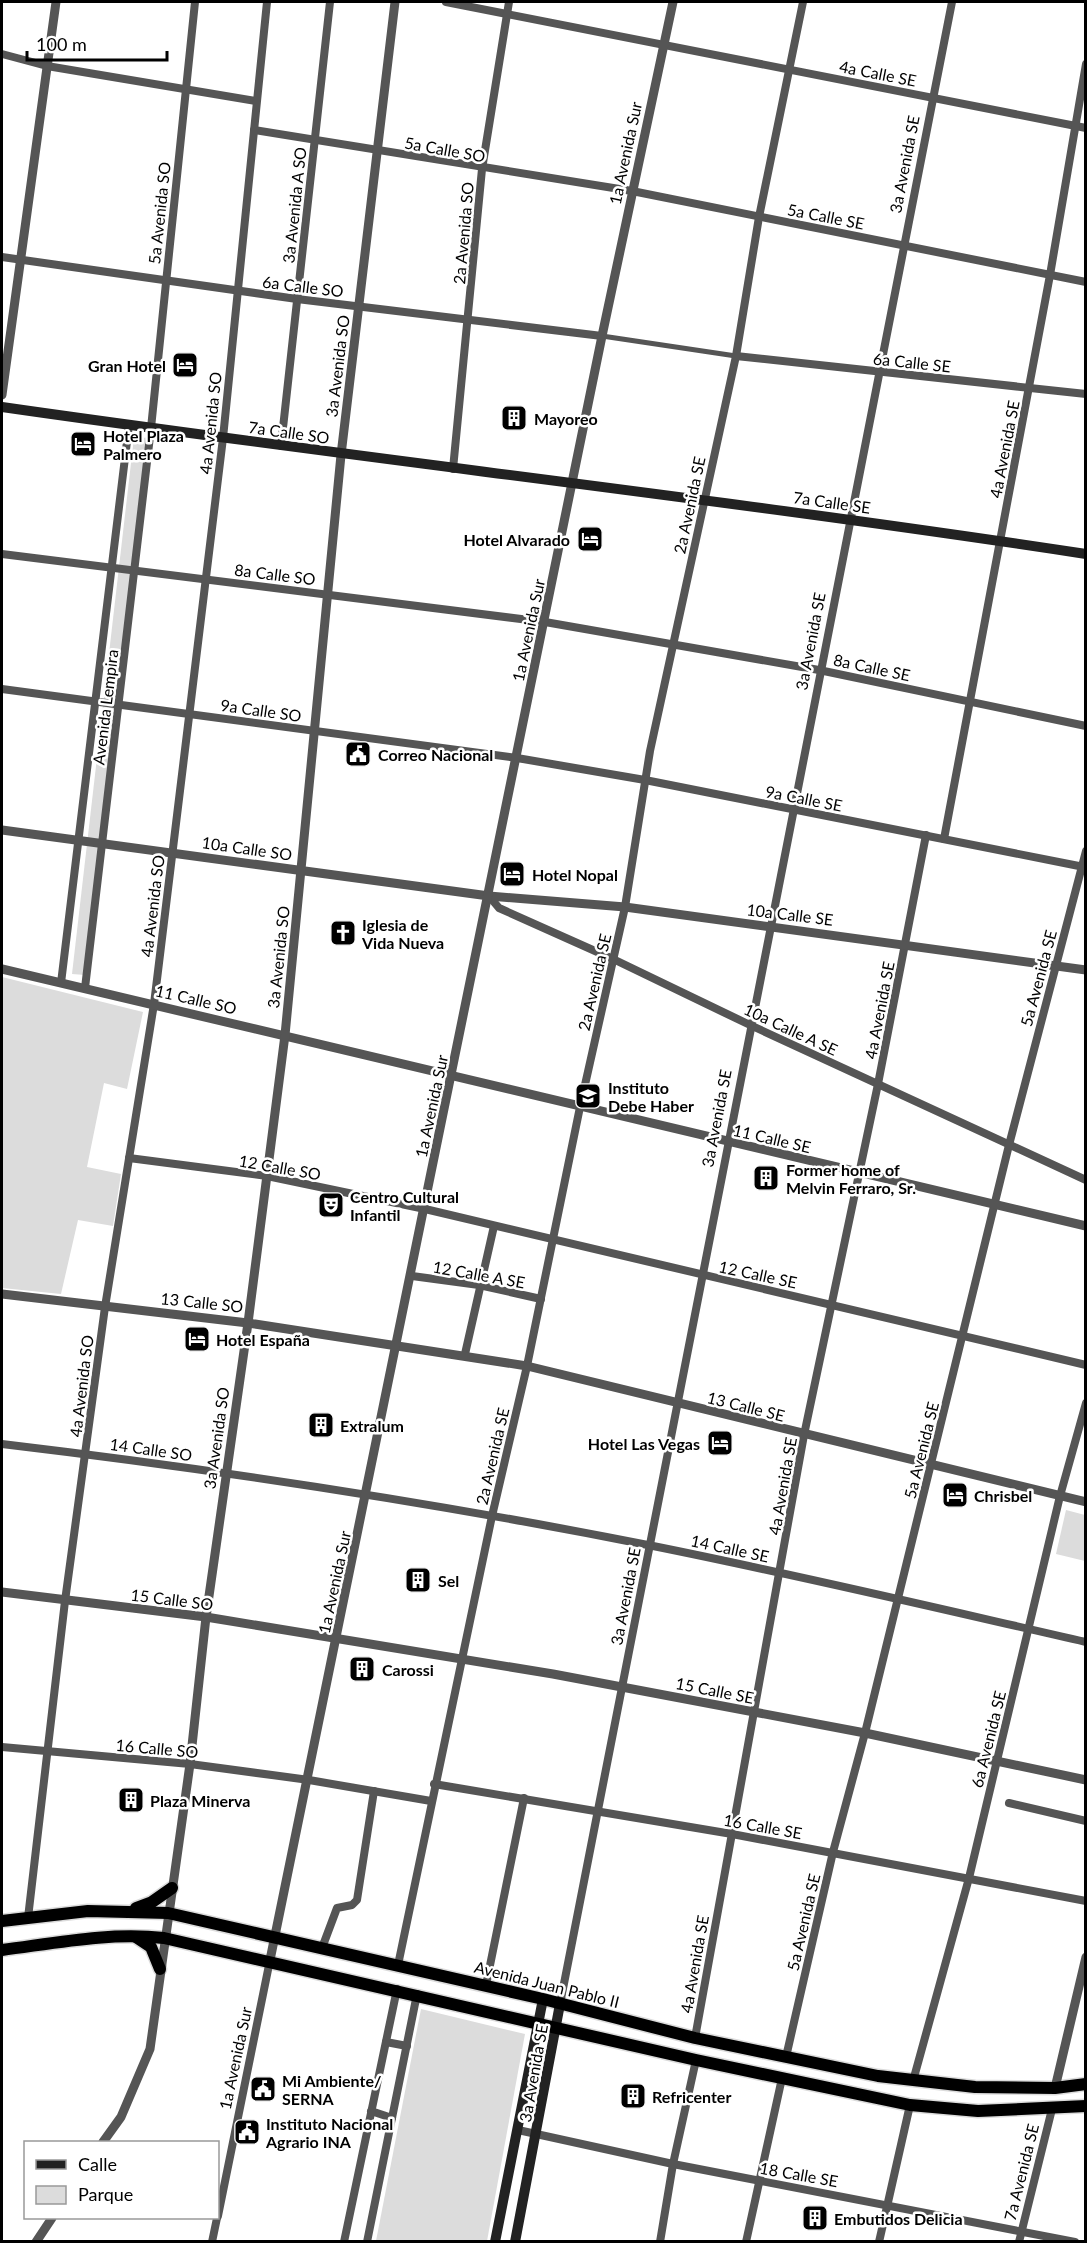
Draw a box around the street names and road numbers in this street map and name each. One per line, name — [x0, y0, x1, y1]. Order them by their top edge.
street label: 4a Calle SE — [838, 56, 918, 90]
street label: 1a Avenida Sur — [605, 100, 645, 206]
street label: 3a Avenida SE — [885, 114, 923, 214]
street label: 5a Calle SO — [403, 133, 487, 165]
street label: 3a Avenida A SO — [278, 146, 310, 264]
street label: 5a Avenida SO — [144, 161, 174, 265]
street label: 2a Avenida SO — [449, 181, 477, 285]
street label: 5a Calle SE — [786, 199, 866, 233]
street label: 6a Calle SO — [261, 272, 345, 300]
street label: 3a Avenida SO — [321, 314, 353, 418]
street label: 6a Calle SE — [872, 348, 952, 376]
street label: 4a Avenida SO — [195, 371, 225, 475]
street label: 4a Avenida SE — [985, 399, 1023, 499]
street label: 7a Calle SO — [247, 417, 331, 447]
street label: 2a Avenida SE — [669, 455, 709, 555]
street label: 7a Calle SE — [792, 487, 872, 517]
street label: 8a Calle SO — [233, 560, 317, 588]
street label: 1a Avenida Sur — [508, 577, 548, 683]
street label: 3a Avenida SE — [791, 591, 829, 691]
street label: Avenida Lempira — [88, 648, 122, 766]
street label: 8a Calle SE — [832, 650, 912, 684]
street label: 9a Calle SO — [219, 695, 303, 725]
street label: 9a Calle SE — [764, 781, 844, 815]
street label: 10a Calle SO — [201, 832, 293, 864]
street label: 4a Avenida SO — [136, 854, 168, 958]
street label: 10a Calle SE — [746, 899, 834, 929]
street label: 3a Avenida SO — [263, 905, 293, 1009]
street label: 5a Avenida SE — [1016, 928, 1060, 1028]
street label: 2a Avenida SE — [574, 932, 614, 1032]
street label: 4a Avenida SE — [860, 960, 898, 1060]
street label: 11 Calle SO — [153, 980, 239, 1018]
street label: 10a Calle A SE — [741, 999, 841, 1059]
street label: 1a Avenida Sur — [411, 1053, 451, 1159]
street label: 3a Avenida SE — [697, 1068, 735, 1168]
street label: 11 Calle SE — [731, 1120, 813, 1156]
street label: 12 Calle SO — [238, 1150, 323, 1184]
street label: 12 Calle SE — [717, 1256, 799, 1292]
street label: 12 Calle A SE — [431, 1257, 527, 1291]
street label: 13 Calle SO — [160, 1288, 244, 1316]
street label: 4a Avenida SO — [65, 1334, 97, 1438]
street label: 3a Avenida SO — [199, 1386, 233, 1490]
street label: 13 Calle SE — [705, 1387, 787, 1425]
street label: 5a Avenida SE — [900, 1400, 942, 1500]
street label: 2a Avenida SE — [472, 1406, 512, 1506]
street label: 14 Calle SO — [109, 1434, 194, 1464]
street label: 4a Avenida SE — [764, 1436, 800, 1536]
street label: 1a Avenida Sur — [314, 1529, 354, 1635]
street label: 14 Calle SE — [689, 1530, 771, 1566]
street label: 3a Avenida SE — [606, 1546, 644, 1646]
street label: 15 Calle SO — [130, 1585, 214, 1614]
street label: 15 Calle SE — [674, 1673, 756, 1707]
street label: 6a Avenida SE — [967, 1689, 1009, 1789]
street label: 16 Calle SO — [115, 1735, 199, 1761]
street label: 16 Calle SE — [722, 1810, 804, 1842]
street label: 5a Avenida SE — [783, 1872, 823, 1972]
street label: 4a Avenida SE — [676, 1914, 712, 2014]
street label: Avenida Juan Pablo II — [473, 1957, 621, 2011]
street label: 1a Avenida Sur — [215, 2005, 255, 2111]
street label: 3a Avenida SE — [515, 2023, 551, 2123]
street label: 7a Avenida SE — [1000, 2122, 1042, 2222]
street label: 18 Calle SE — [758, 2158, 840, 2190]

